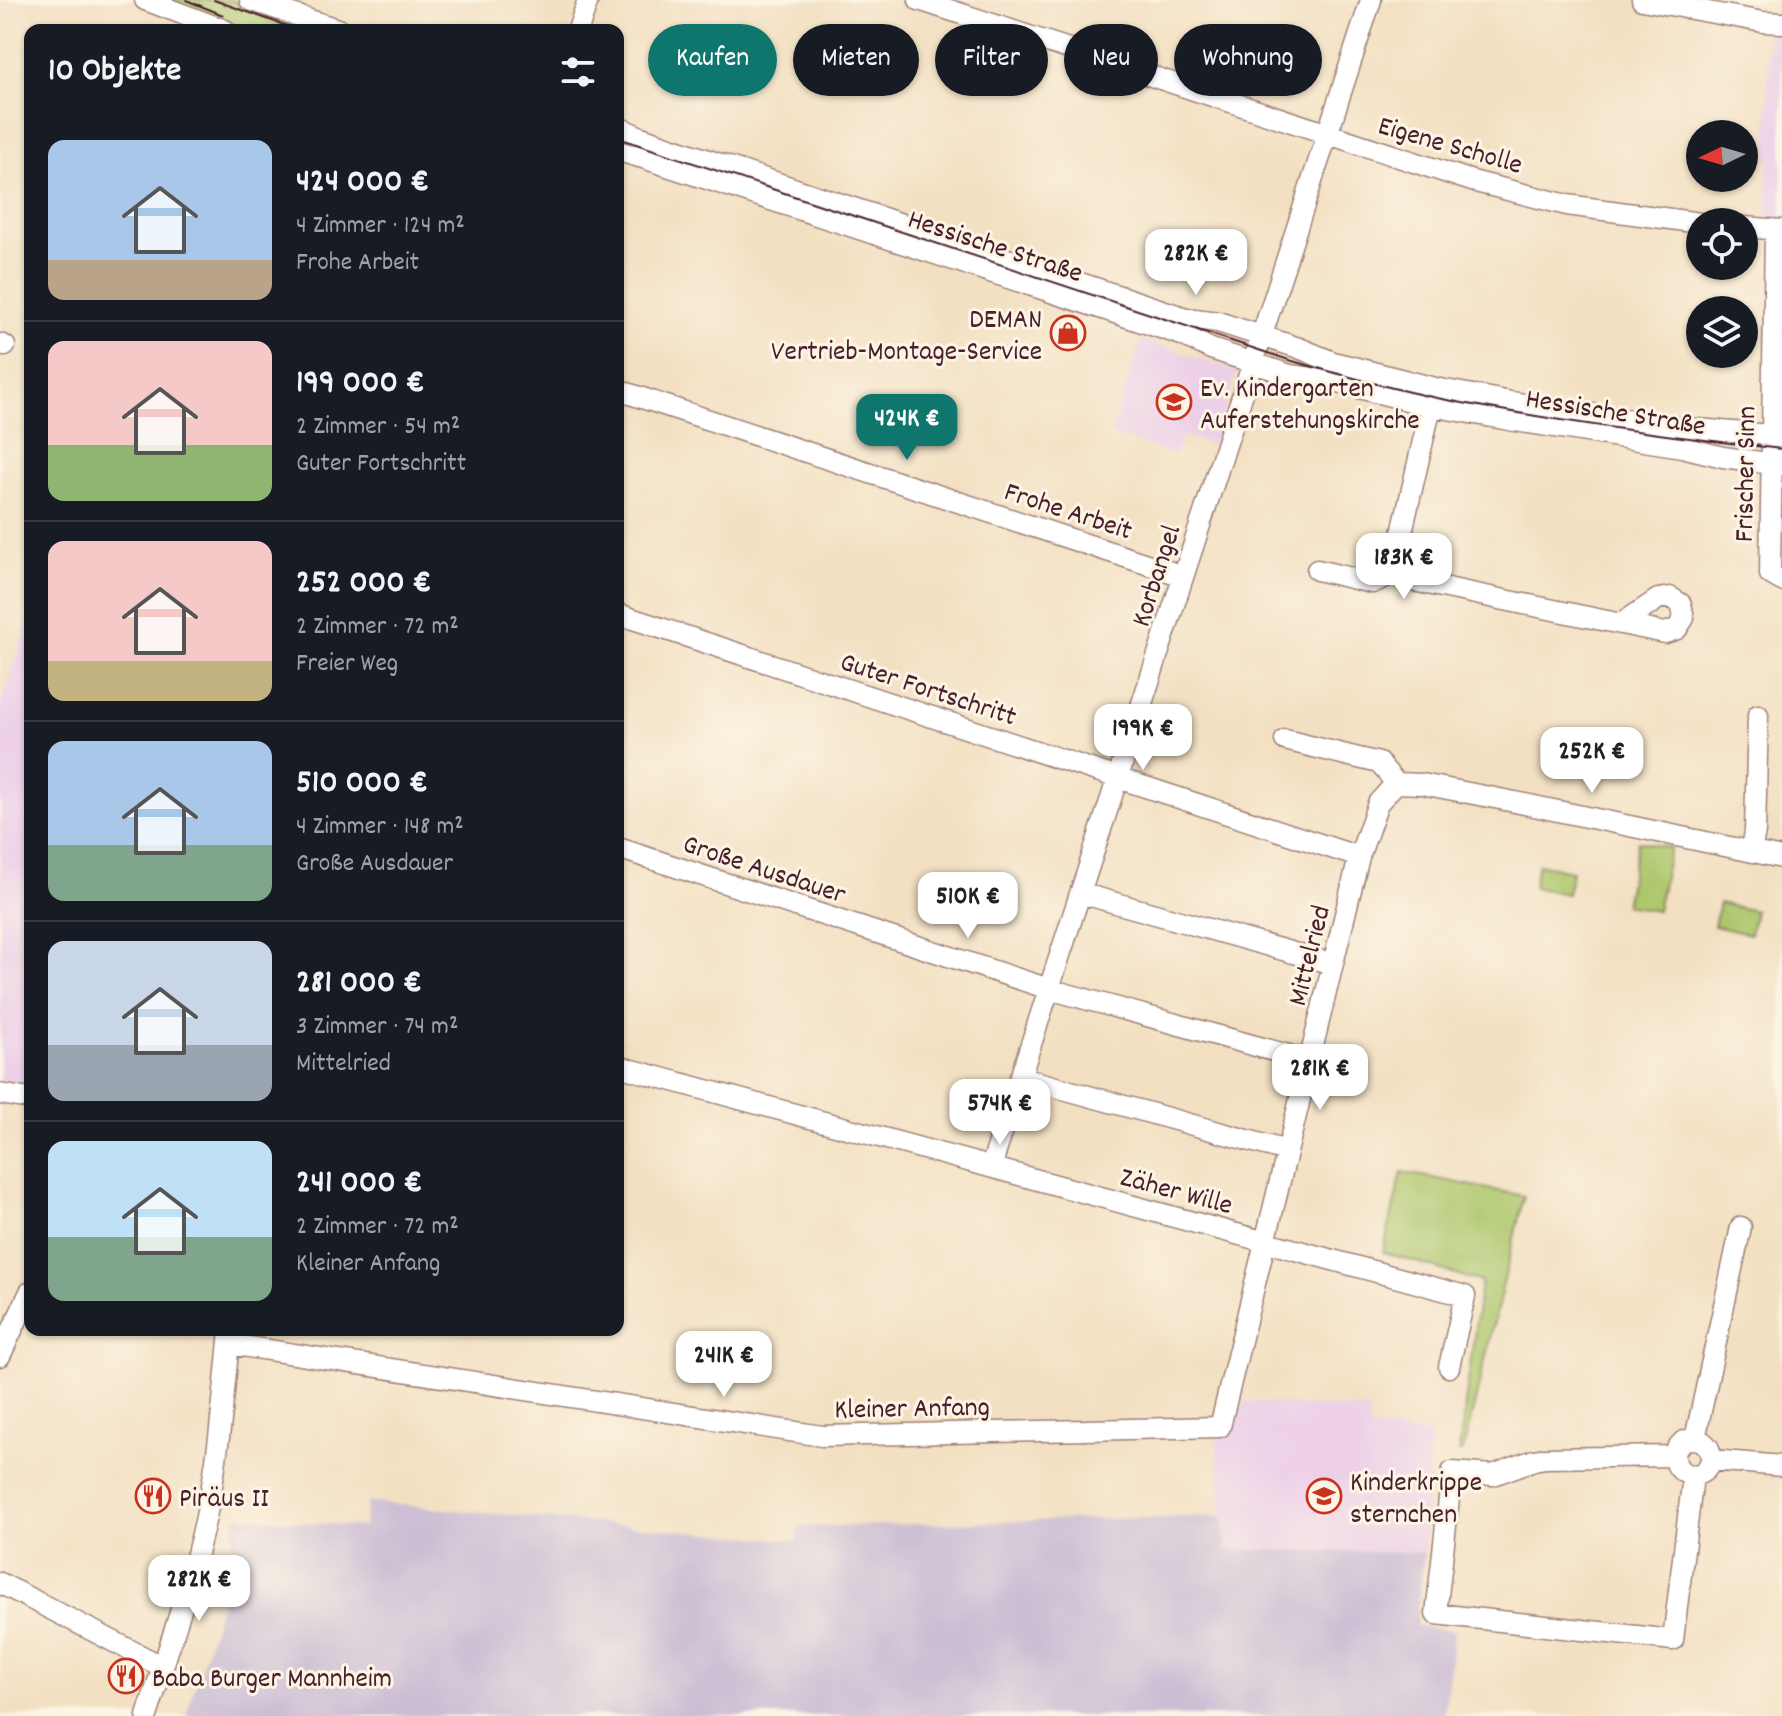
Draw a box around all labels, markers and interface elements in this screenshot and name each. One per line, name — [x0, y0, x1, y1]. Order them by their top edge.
chip: Kaufen — [648, 24, 777, 96]
chip: Mieten — [793, 24, 919, 96]
chip: Filter — [935, 24, 1048, 96]
chip: Neu — [1064, 24, 1158, 96]
chip: Wohnung — [1174, 24, 1322, 96]
text: 10 Objekte — [48, 48, 181, 97]
icon: filters — [556, 50, 600, 94]
street label: Eigene Scholle — [1373, 108, 1527, 188]
north arrow — [1686, 120, 1758, 192]
map controls — [1686, 120, 1758, 368]
text: 424 000 € — [296, 159, 429, 208]
icon: home — [112, 172, 208, 268]
street label: Hessische Straße — [902, 202, 1087, 296]
text: 4 Zimmer · 124 m² — [296, 208, 465, 245]
button: locate — [1686, 208, 1758, 280]
pin: 282K € — [1131, 229, 1261, 297]
text: 282K € — [1163, 236, 1229, 273]
text: Frohe Arbeit — [296, 245, 419, 282]
button: layers — [1686, 296, 1758, 368]
place label: DEMAN Vertrieb-Montage-Service — [771, 302, 1042, 374]
shop icon: DEMAN Vertrieb-Montage-Service — [1049, 314, 1087, 352]
text: 199 000 € — [296, 360, 425, 409]
place label: Ev. Kindergarten Auferstehungskirche — [1200, 371, 1420, 443]
icon: home — [112, 373, 208, 469]
street label: Hessische Straße — [1522, 381, 1708, 449]
school or university icon: Ev. Kindergarten Auferstehungskirche — [1155, 383, 1193, 421]
pin: 424K € — [842, 394, 972, 462]
text: 424K € — [874, 401, 940, 438]
street label: Frischer Sinn — [1727, 406, 1769, 543]
text: 2 Zimmer · 54 m² — [296, 409, 460, 446]
text: Guter Fortschritt — [296, 446, 466, 483]
street label: Frohe Arbeit — [998, 474, 1137, 553]
street label: Korbangel — [1123, 520, 1194, 633]
pin: 183K € — [1339, 533, 1469, 601]
text: 183K € — [1374, 540, 1434, 577]
text: 252 000 € — [296, 560, 432, 609]
icon: home — [112, 573, 208, 669]
text: 2 Zimmer · 72 m² — [296, 609, 459, 646]
street label: Guter Fortschritt — [834, 644, 1021, 739]
text: Freier Weg — [296, 646, 398, 683]
pin: 199K € — [1078, 704, 1208, 772]
text: 199K € — [1112, 711, 1174, 748]
pin: 252K € — [1527, 727, 1657, 795]
text: 252K € — [1558, 734, 1626, 771]
text: 510 000 € — [296, 760, 428, 809]
icon: home — [112, 773, 208, 869]
text: 4 Zimmer · 148 m² — [296, 809, 464, 846]
street label: Große Ausdauer — [677, 827, 851, 917]
text: Große Ausdauer — [296, 846, 453, 883]
pin: 510K € — [903, 872, 1033, 940]
text: 510K € — [936, 879, 1000, 916]
street label: Mittelried — [1280, 902, 1344, 1011]
text: 281 000 € — [296, 960, 422, 1009]
icon: home — [112, 973, 208, 1069]
text: 3 Zimmer · 74 m² — [296, 1009, 458, 1046]
pin: 281K € — [1255, 1044, 1385, 1112]
text: Mittelried — [296, 1046, 391, 1083]
text: 281K € — [1290, 1051, 1350, 1088]
pin: 574K € — [935, 1079, 1065, 1147]
text: 574K € — [967, 1086, 1033, 1123]
text: 241 000 € — [296, 1160, 423, 1209]
street label: Zäher Wille — [1115, 1160, 1236, 1228]
icon: home — [112, 1173, 208, 1269]
text: 2 Zimmer · 72 m² — [296, 1209, 459, 1246]
text: Kleiner Anfang — [296, 1246, 440, 1283]
pin: 241K € — [659, 1331, 789, 1399]
text: 241K € — [694, 1338, 754, 1375]
street label: Kleiner Anfang — [834, 1390, 990, 1432]
place label: Kinderkrippe sternchen — [1350, 1465, 1482, 1537]
restaurant icon: Piräus II — [134, 1477, 172, 1515]
school or university icon: Kinderkrippe sternchen — [1305, 1477, 1343, 1515]
place label: Piräus II — [179, 1481, 269, 1521]
pin: 282K € — [134, 1555, 264, 1623]
text: 282K € — [166, 1562, 232, 1599]
restaurant icon: Baba Burger Mannheim — [107, 1657, 145, 1695]
place label: Baba Burger Mannheim — [152, 1661, 392, 1701]

